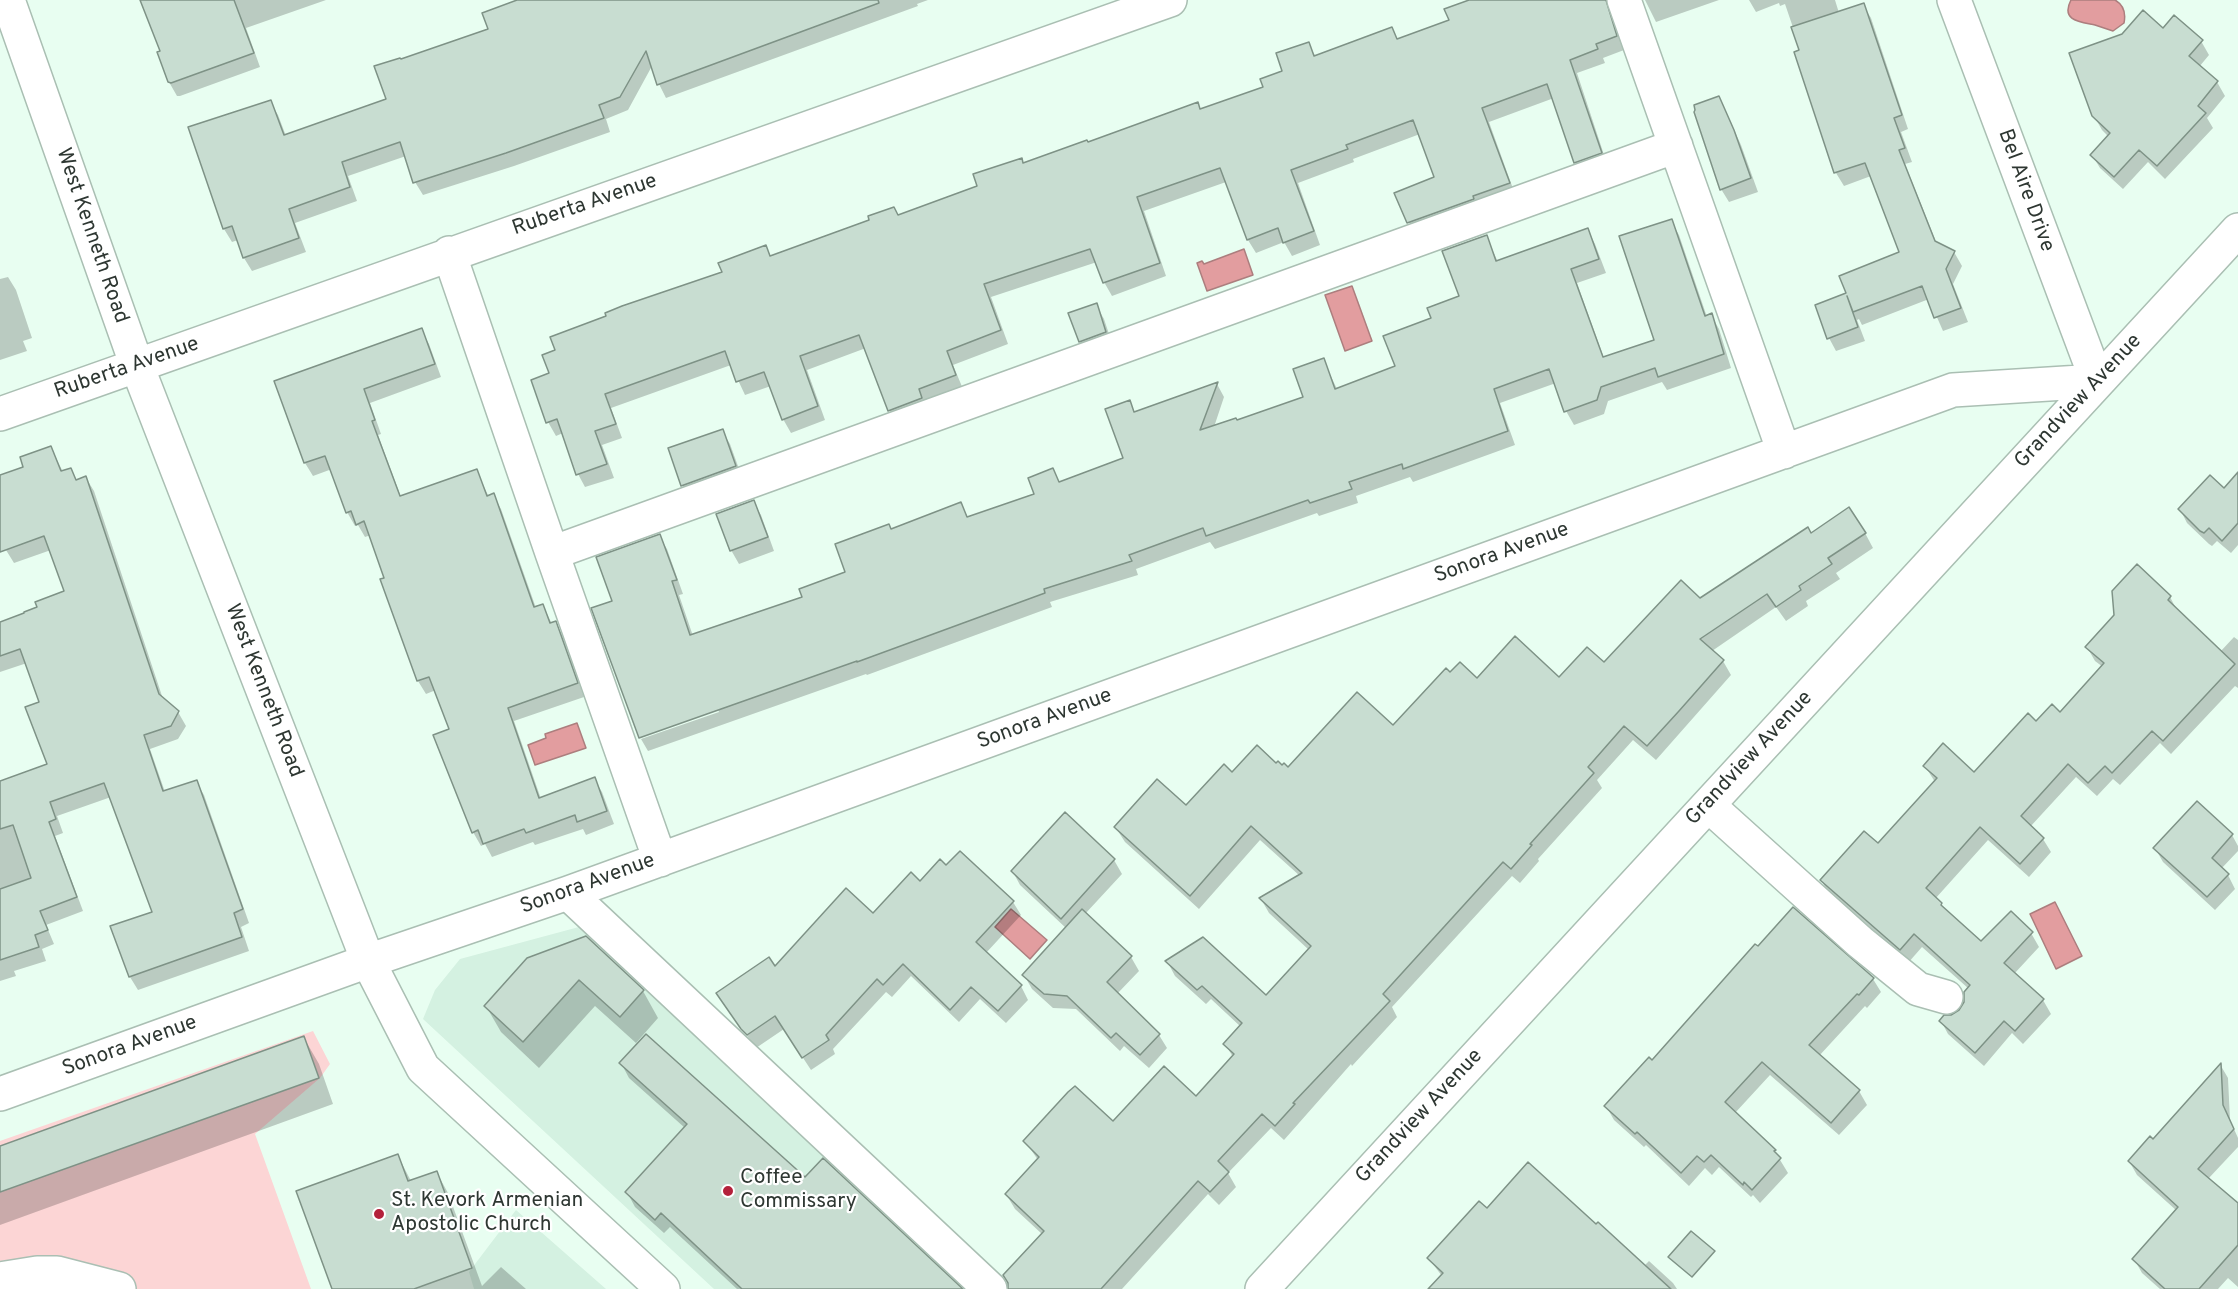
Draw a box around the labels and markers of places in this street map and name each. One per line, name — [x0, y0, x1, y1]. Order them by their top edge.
place label: Coffee Commissary — [740, 1166, 857, 1216]
marker: Coffee Commissary — [721, 1184, 735, 1198]
place label: St. Kevork Armenian Apostolic Church — [391, 1189, 583, 1239]
marker: St. Kevork Armenian Apostolic Church — [372, 1207, 386, 1221]

